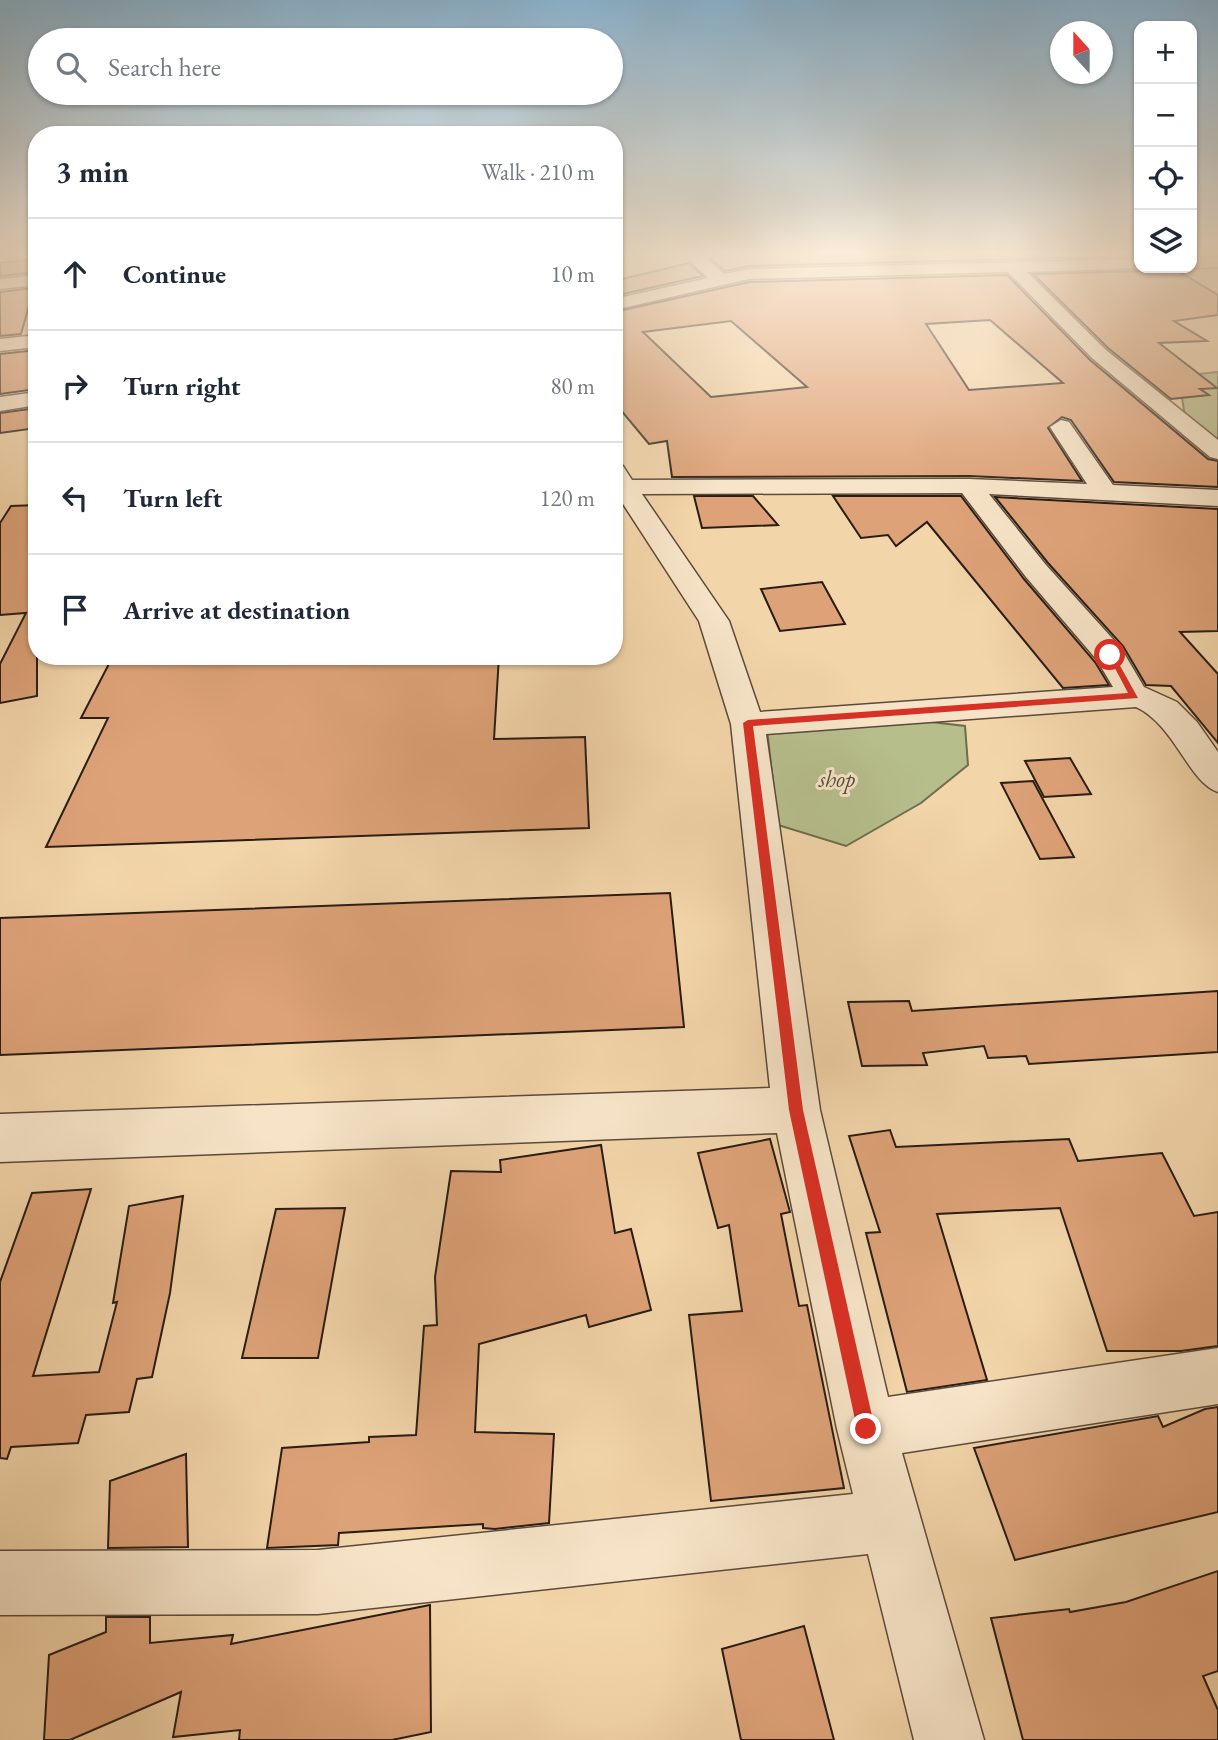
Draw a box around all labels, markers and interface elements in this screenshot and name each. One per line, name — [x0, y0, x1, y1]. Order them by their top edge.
north arrow — [1050, 21, 1113, 84]
map controls — [1134, 21, 1197, 273]
button: + — [1134, 21, 1197, 84]
search box — [28, 28, 623, 105]
icon: search — [52, 48, 90, 86]
text: Search here — [108, 50, 221, 84]
button: − — [1134, 84, 1197, 147]
button: locate — [1134, 147, 1197, 210]
text: 3 min — [56, 152, 129, 191]
text: Walk · 210 m — [481, 157, 595, 187]
button: layers — [1134, 210, 1197, 273]
icon: ahead — [56, 255, 94, 293]
text: Continue — [123, 257, 226, 291]
text: 10 m — [550, 259, 595, 289]
icon: right — [56, 367, 94, 405]
text: Turn right — [123, 369, 241, 403]
text: 80 m — [550, 371, 595, 401]
icon: left — [56, 479, 94, 517]
text: Turn left — [123, 481, 222, 515]
text: 120 m — [539, 483, 595, 513]
icon: arrive — [56, 591, 94, 629]
text: Arrive at destination — [123, 593, 350, 627]
route start — [1094, 639, 1125, 670]
park label: shop — [818, 764, 855, 794]
route end — [850, 1413, 881, 1444]

